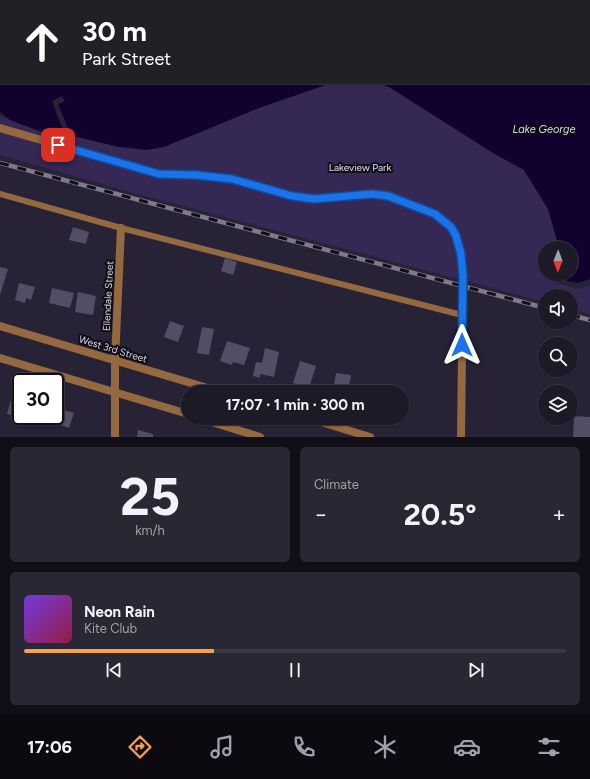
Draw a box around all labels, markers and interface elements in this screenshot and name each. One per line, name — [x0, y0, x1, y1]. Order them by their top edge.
text: 30 m — [82, 14, 147, 48]
icon: ahead — [16, 16, 68, 68]
text: Park Street — [82, 48, 171, 70]
water label: Lake George — [512, 123, 576, 136]
pin — [41, 128, 75, 162]
icon: arrive — [47, 134, 69, 156]
park label: Lakeview Park — [329, 161, 391, 174]
north arrow — [538, 241, 578, 281]
map controls — [538, 241, 578, 425]
street label: Ellendale Street — [100, 260, 116, 332]
button: sound — [538, 289, 578, 329]
position arrow — [441, 324, 483, 366]
street label: West 3rd Street — [77, 332, 149, 366]
button: search — [538, 337, 578, 377]
speed limit sign: 30 — [12, 373, 64, 425]
button: layers — [538, 385, 578, 425]
text: 17:07 · 1 min · 300 m — [225, 396, 365, 414]
text: 25 — [120, 466, 180, 528]
text: Climate — [314, 477, 359, 492]
text: 20.5° — [403, 496, 477, 533]
text: − — [314, 501, 328, 528]
text: + — [552, 501, 566, 528]
text: km/h — [135, 523, 165, 538]
text: Neon Rain — [84, 603, 155, 621]
text: Kite Club — [84, 621, 137, 636]
icon: previous — [103, 659, 125, 681]
icon: pause — [284, 659, 306, 681]
icon: next — [465, 659, 487, 681]
icon: directions — [126, 733, 154, 761]
icon: music — [208, 733, 236, 761]
icon: phone — [290, 733, 318, 761]
icon: climate — [371, 733, 399, 761]
icon: car — [453, 733, 481, 761]
icon: filters — [535, 733, 563, 761]
text: 17:06 — [27, 736, 72, 758]

